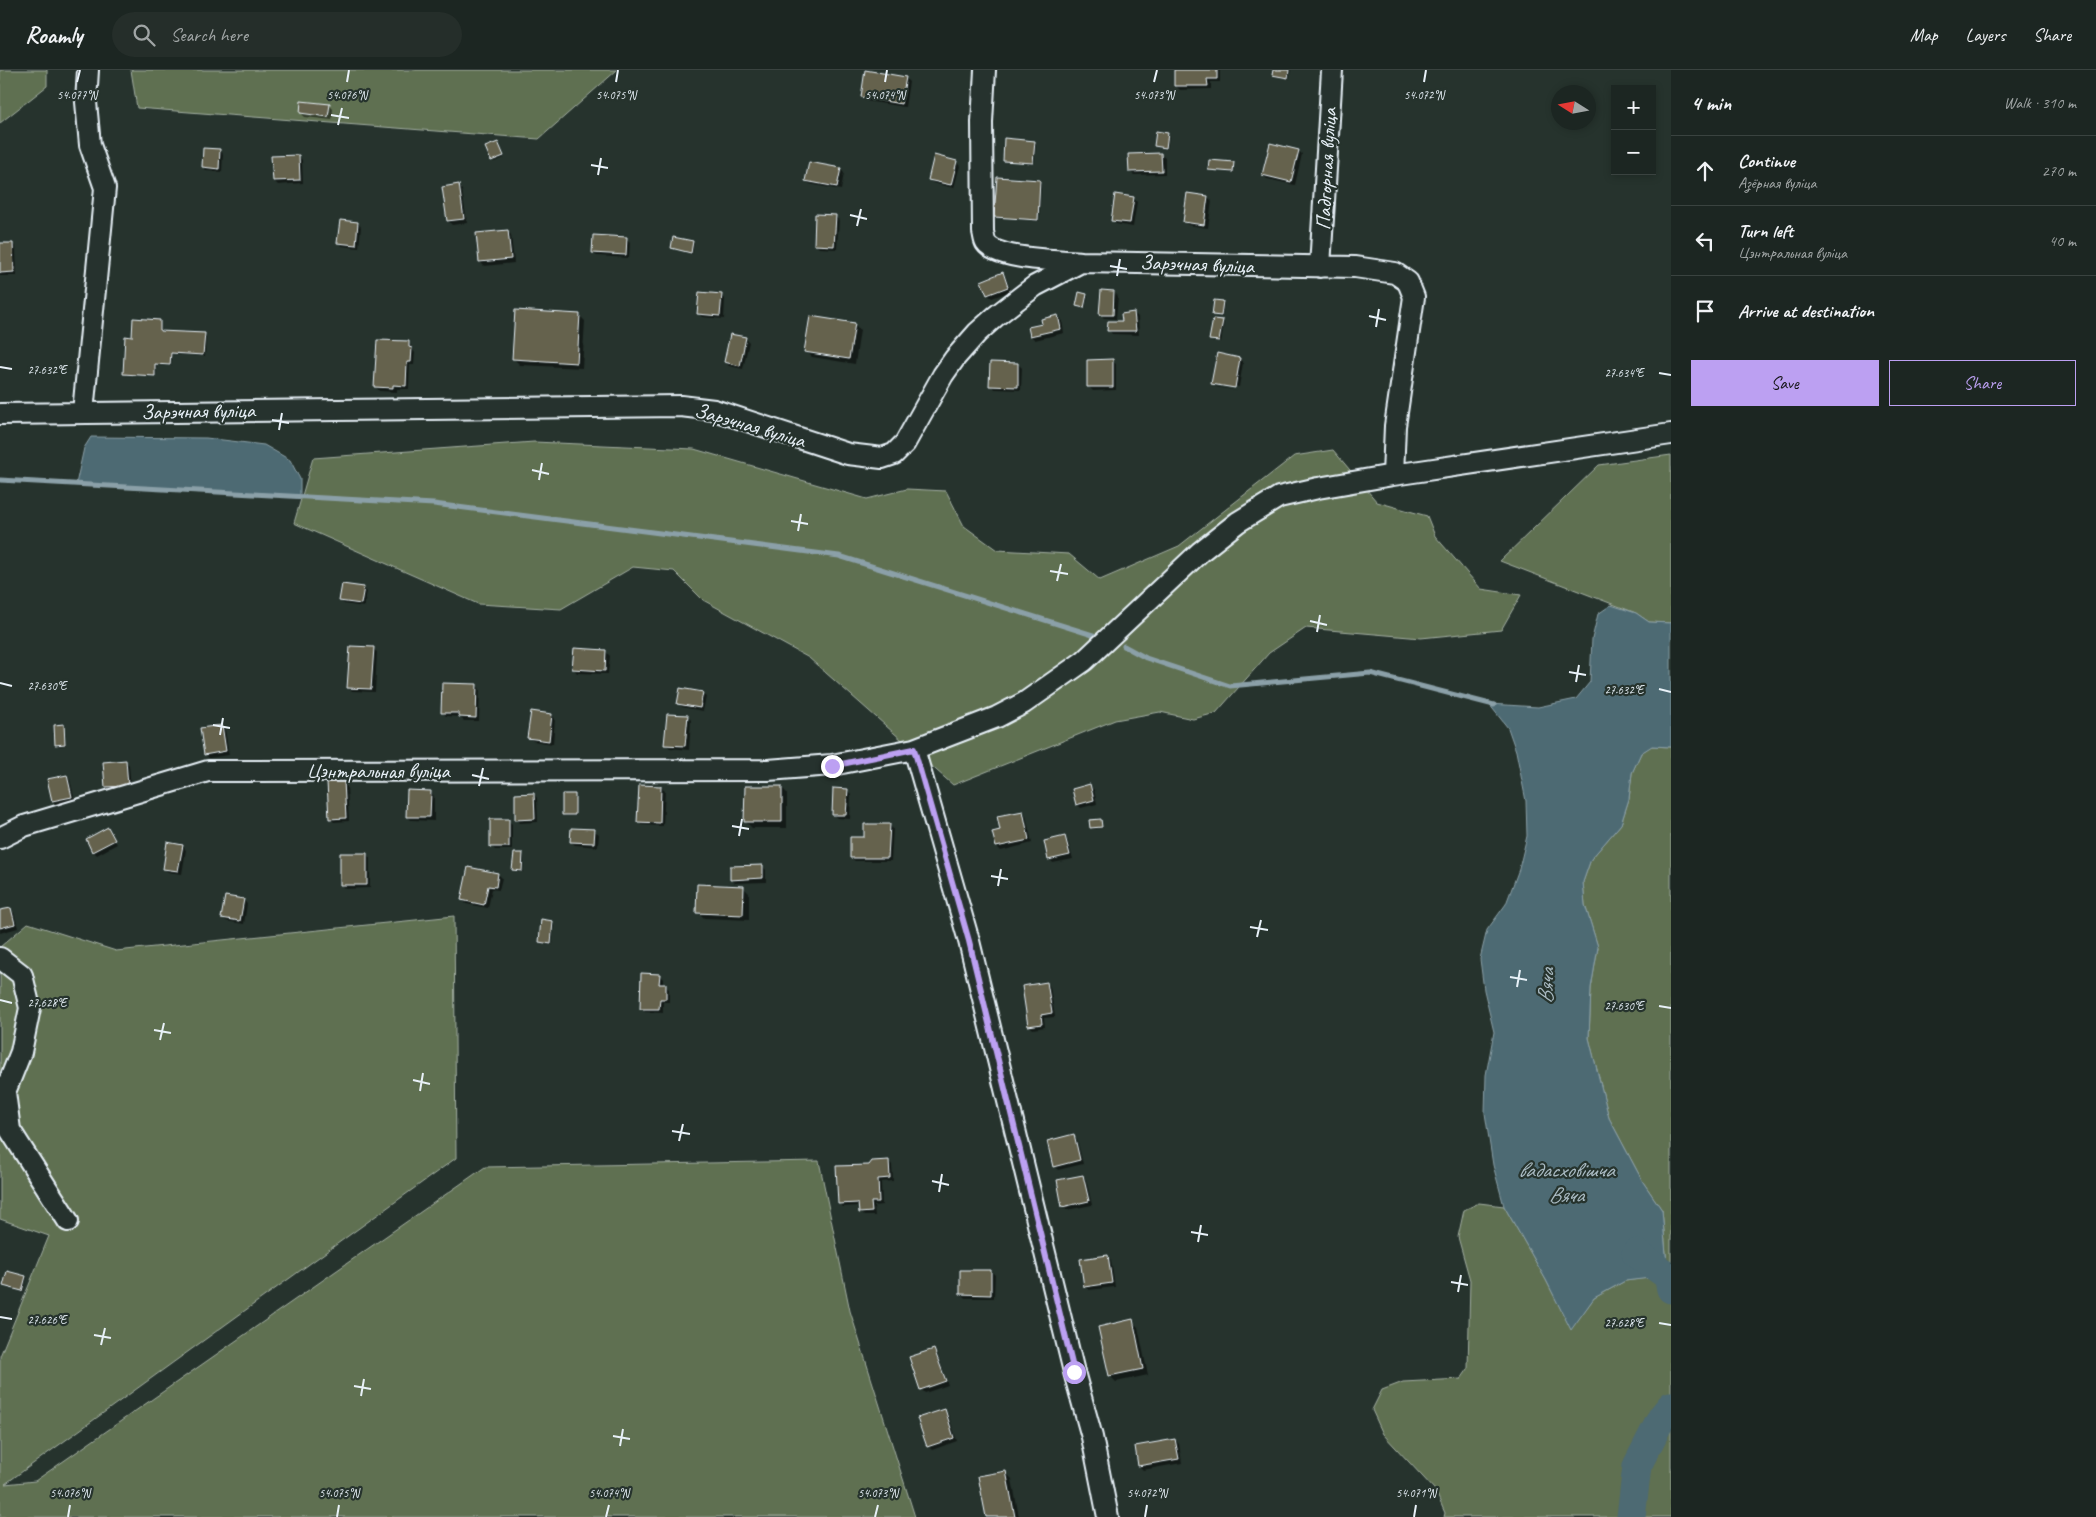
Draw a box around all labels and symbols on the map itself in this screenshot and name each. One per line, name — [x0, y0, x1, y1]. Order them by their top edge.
north arrow — [1551, 85, 1596, 130]
text: 54.077°N — [57, 87, 99, 103]
text: 54.076°N — [327, 87, 369, 103]
text: 54.075°N — [596, 87, 638, 103]
text: 54.074°N — [865, 87, 907, 103]
text: 54.073°N — [1134, 87, 1176, 103]
text: 54.072°N — [1404, 87, 1446, 103]
street label: Падгорная вуліца — [1310, 105, 1342, 231]
street label: Зарэчная вуліца — [1140, 249, 1256, 279]
text: 27.632°E — [27, 362, 68, 378]
text: 27.634°E — [1604, 365, 1645, 381]
street label: Зарэчная вуліца — [141, 397, 257, 425]
street label: Зарэчная вуліца — [692, 397, 810, 454]
text: 27.630°E — [27, 678, 68, 694]
text: 27.632°E — [1604, 682, 1645, 698]
route end — [821, 755, 844, 778]
street label: Цэнтральная вуліца — [306, 758, 451, 784]
water label: Вяча — [1531, 966, 1561, 1004]
text: 27.628°E — [27, 995, 68, 1011]
text: 27.630°E — [1604, 998, 1645, 1014]
water label: вадасховішча Вяча — [1518, 1156, 1616, 1209]
text: 27.626°E — [27, 1312, 68, 1328]
text: 27.628°E — [1604, 1315, 1645, 1331]
route start — [1063, 1361, 1086, 1384]
text: 54.076°N — [50, 1485, 92, 1501]
text: 54.075°N — [319, 1485, 361, 1501]
text: 54.074°N — [589, 1485, 631, 1501]
text: 54.073°N — [858, 1485, 900, 1501]
text: 54.072°N — [1127, 1485, 1169, 1501]
text: 54.071°N — [1396, 1485, 1438, 1501]

